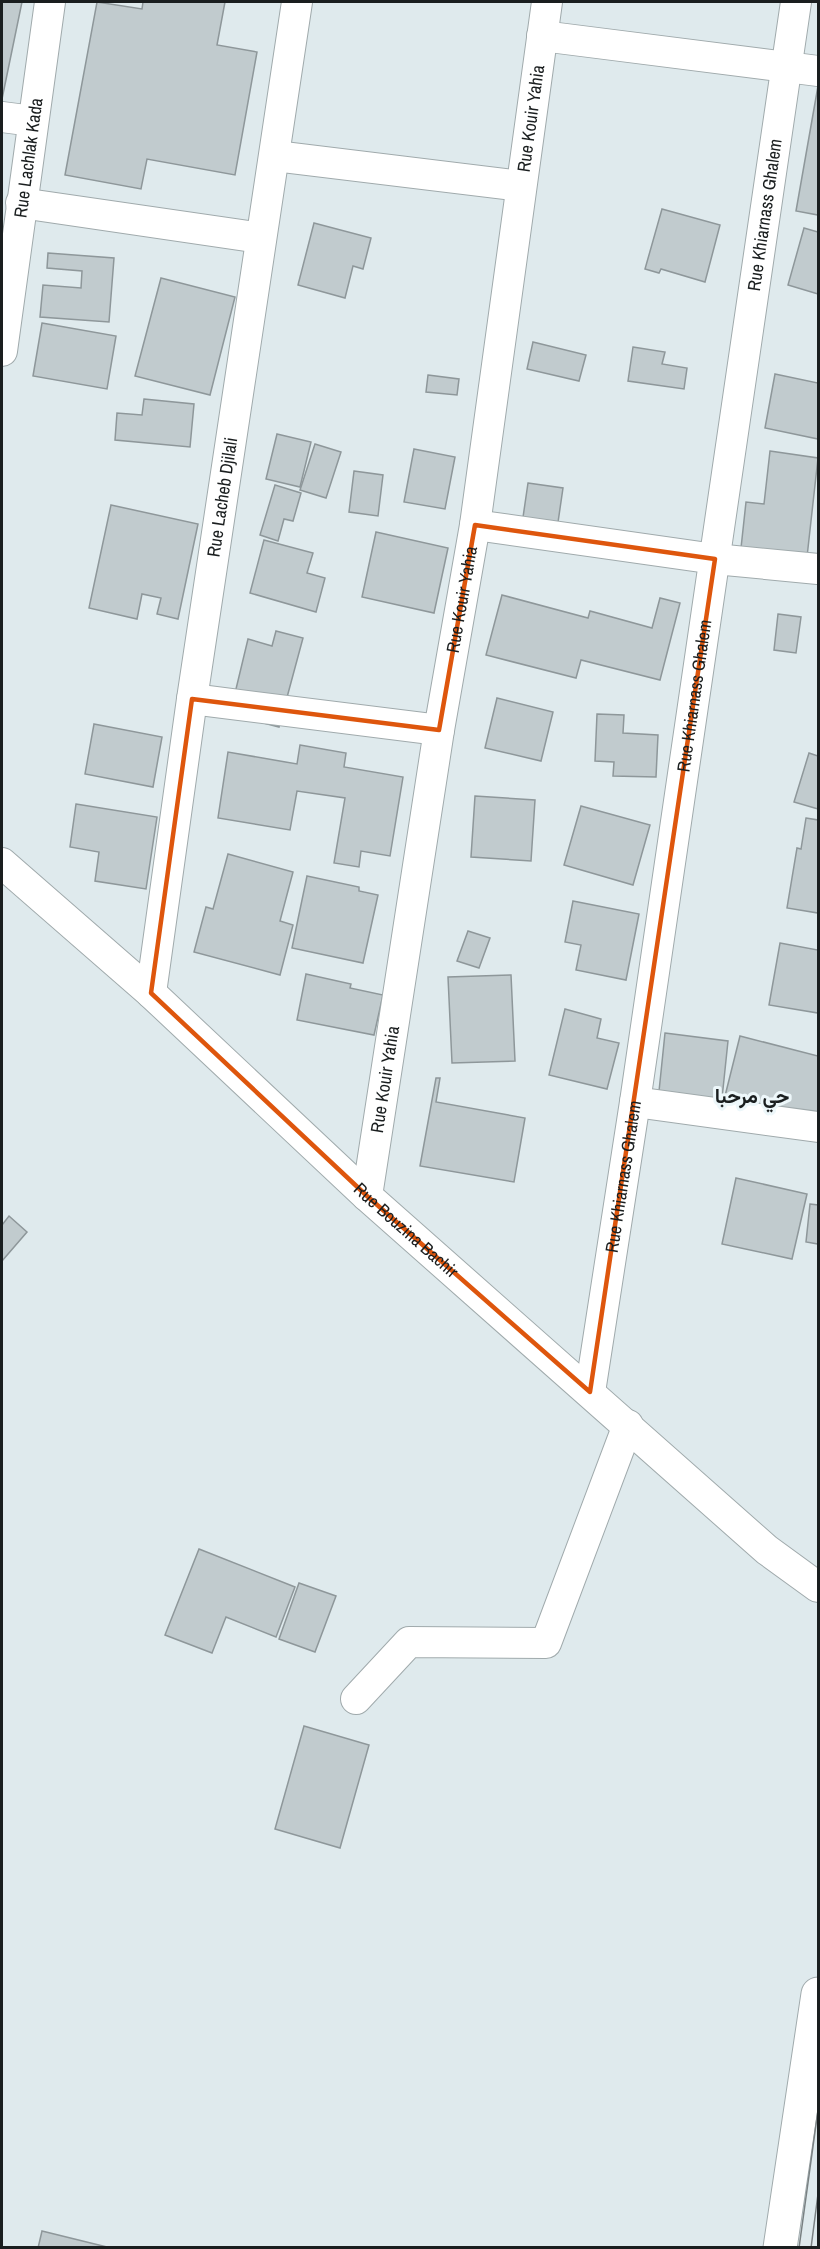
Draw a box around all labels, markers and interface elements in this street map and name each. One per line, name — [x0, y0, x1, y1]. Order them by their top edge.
street label: Rue Kouir Yahia — [511, 63, 550, 174]
street label: Rue Lachlak Kada — [7, 96, 49, 219]
street label: Rue Khiarnass Ghalem — [741, 137, 788, 293]
street label: Rue Lacheb Djilali — [201, 435, 243, 559]
street label: Rue Kouir Yahia — [440, 544, 483, 655]
street label: Rue Khiarnass Ghalem — [670, 618, 717, 774]
street label: Rue Kouir Yahia — [364, 1024, 405, 1135]
district label: حي مرحبا — [715, 1082, 789, 1113]
street label: Rue Khiarnass Ghalem — [599, 1099, 647, 1254]
street label: Rue Bouzina Bachir — [348, 1177, 464, 1283]

